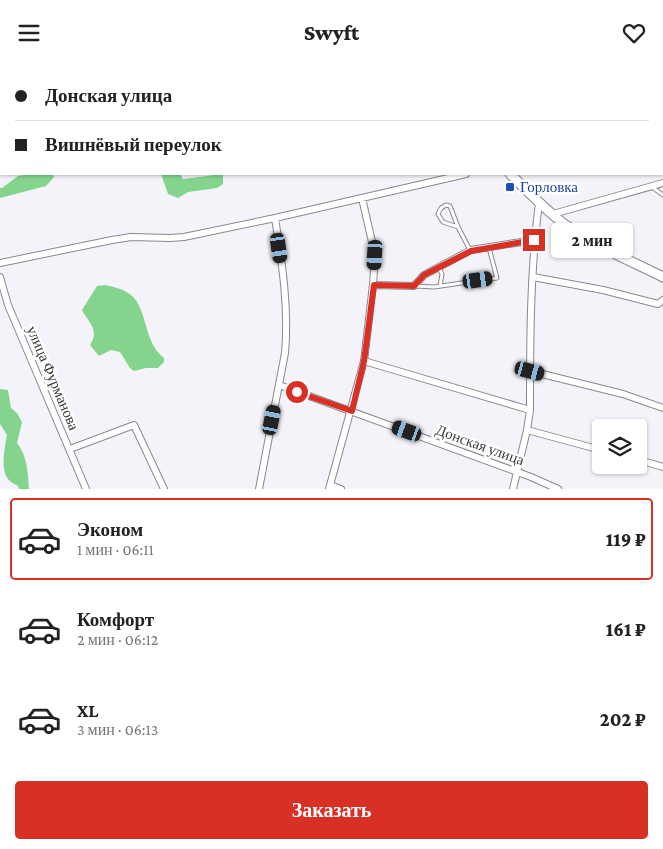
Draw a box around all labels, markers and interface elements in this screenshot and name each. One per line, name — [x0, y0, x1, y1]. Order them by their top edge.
icon: menu — [15, 19, 43, 47]
icon: heart — [620, 19, 648, 47]
text: Swyft — [304, 20, 359, 45]
text: Донская улица — [45, 85, 172, 106]
text: Вишнёвый переулок — [45, 134, 222, 155]
place label: Горловка — [520, 179, 578, 195]
marker: Горловка — [504, 181, 516, 193]
callout: 2 мин — [552, 223, 634, 257]
route end — [523, 229, 545, 251]
car — [269, 232, 288, 264]
text: 2 мин — [572, 232, 612, 249]
car — [366, 240, 383, 270]
car — [462, 270, 493, 290]
street label: улица Фурманова — [24, 324, 82, 433]
car — [513, 360, 546, 382]
route start — [286, 381, 308, 403]
car — [261, 404, 282, 436]
car — [390, 419, 423, 443]
map controls — [592, 419, 647, 474]
button: layers — [592, 419, 647, 474]
street label: Донская улица — [434, 422, 527, 469]
icon: car — [17, 517, 62, 562]
text: Эконом — [77, 519, 143, 540]
text: 119 ₽ — [606, 529, 646, 550]
text: 1 мин · 06:11 — [77, 541, 154, 558]
icon: car — [17, 607, 62, 652]
text: Комфорт — [77, 609, 154, 630]
text: 161 ₽ — [606, 619, 646, 640]
text: 2 мин · 06:12 — [77, 631, 158, 648]
icon: car — [17, 697, 62, 742]
text: XL — [77, 700, 99, 721]
text: 202 ₽ — [600, 709, 646, 730]
text: 3 мин · 06:13 — [77, 721, 158, 738]
button: Заказать — [15, 781, 648, 839]

